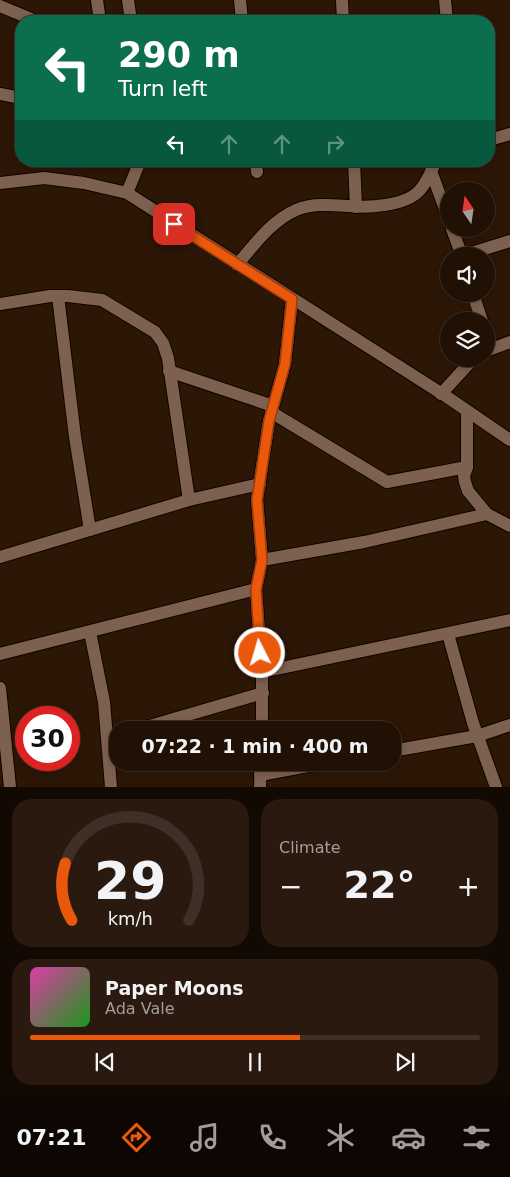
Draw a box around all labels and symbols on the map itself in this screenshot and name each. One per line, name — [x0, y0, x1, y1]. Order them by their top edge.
north arrow — [440, 182, 495, 238]
pin — [153, 203, 195, 245]
position arrow — [233, 626, 285, 678]
speed limit sign: 30 — [15, 706, 80, 771]

